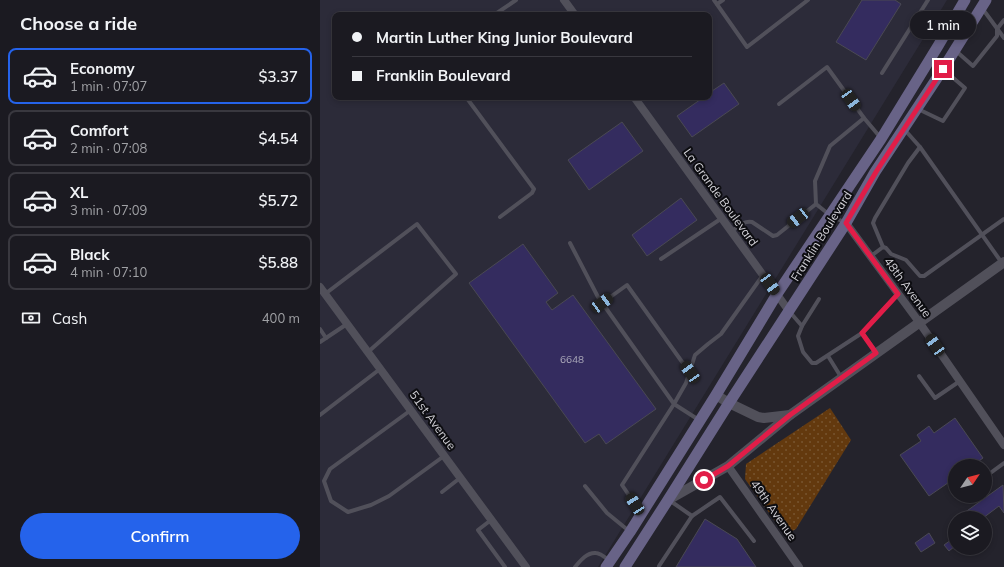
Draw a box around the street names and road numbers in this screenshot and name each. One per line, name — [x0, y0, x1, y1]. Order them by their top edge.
street label: La Grande Boulevard — [680, 145, 762, 249]
street label: Franklin Boulevard — [787, 188, 855, 284]
street label: 48th Avenue — [881, 254, 935, 320]
street label: 51st Avenue — [407, 388, 459, 452]
street label: 49th Avenue — [748, 477, 800, 543]

